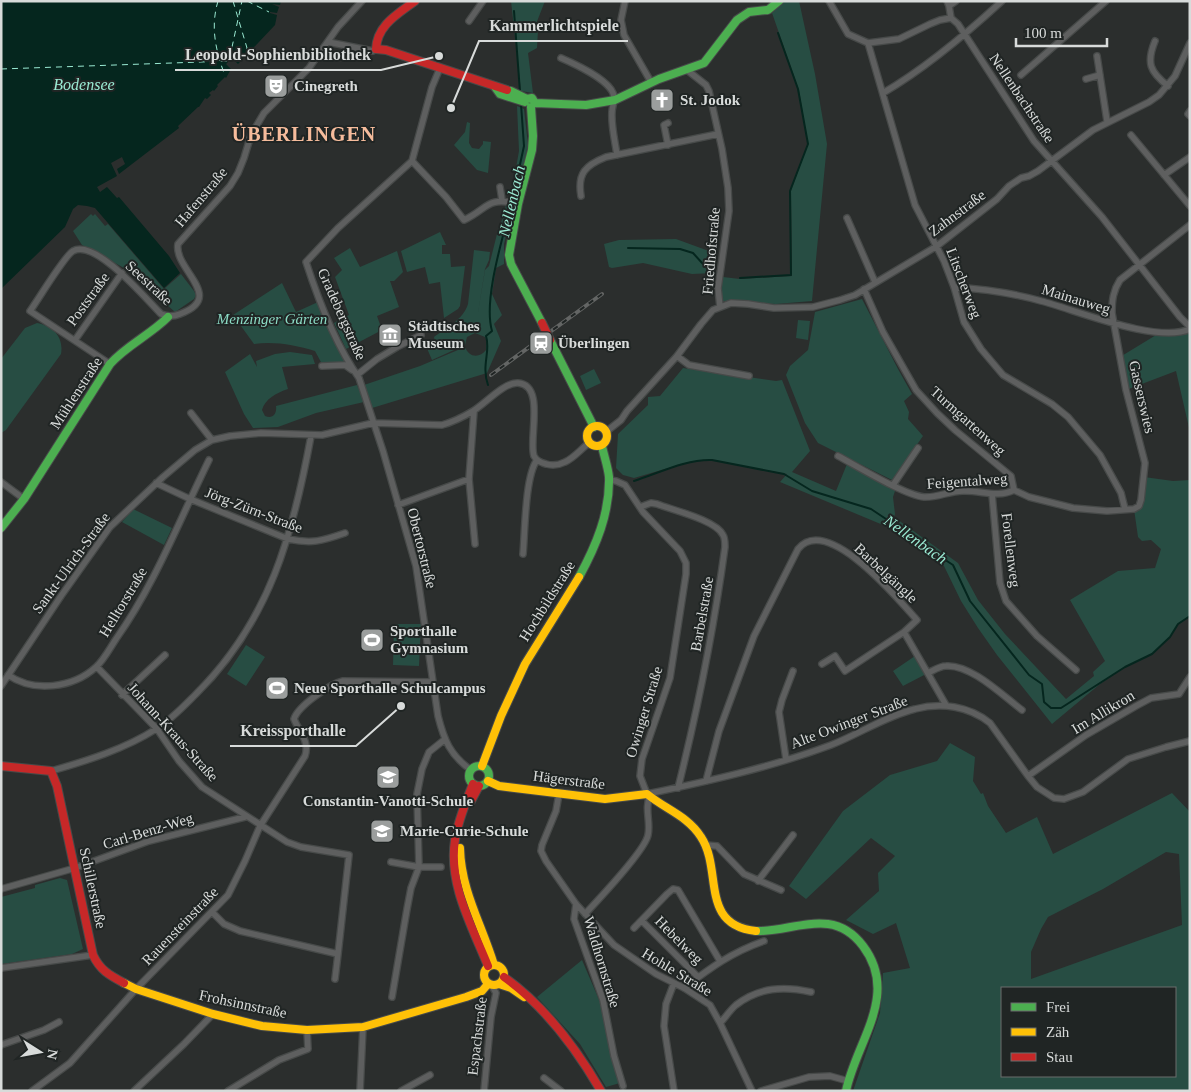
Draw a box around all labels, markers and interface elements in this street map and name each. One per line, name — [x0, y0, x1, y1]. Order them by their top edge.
callout: Kammerlichtspiele — [479, 10, 628, 41]
scale bar — [1016, 15, 1107, 47]
text: Kammerlichtspiele — [489, 17, 619, 35]
text: 100 m — [1024, 25, 1062, 41]
callout: Leopold-Sophienbibliothek — [175, 39, 381, 70]
text: Leopold-Sophienbibliothek — [185, 46, 371, 64]
street label: Nellenbachstraße — [986, 50, 1058, 146]
theatre icon: Cinegreth — [263, 73, 289, 99]
water label: Bodensee — [53, 76, 115, 93]
place label: Cinegreth — [294, 78, 359, 94]
church icon: St. Jodok — [649, 87, 675, 113]
place label: St. Jodok — [680, 92, 741, 108]
district label: ÜBERLINGEN — [232, 123, 376, 145]
street label: Hafenstraße — [172, 164, 231, 230]
water label: Nellenbach — [495, 164, 528, 240]
street label: Zahnstraße — [926, 186, 989, 239]
street label: Friedhofstraße — [699, 206, 723, 295]
street label: Litscherweg — [943, 246, 985, 321]
street label: Seestraße — [123, 258, 176, 309]
street label: Gradebergstraße — [315, 266, 370, 363]
street label: Poststraße — [63, 269, 113, 329]
street label: Mainauweg — [1040, 281, 1113, 317]
park label: Menzinger Gärten — [216, 311, 327, 327]
place label: Städtisches Museum — [408, 318, 480, 351]
museum icon: Städtisches Museum — [377, 322, 403, 348]
station icon: Überlingen — [528, 330, 554, 356]
place label: Überlingen — [558, 335, 630, 351]
street label: Mühlenstraße — [47, 354, 105, 432]
street label: Gasserswies — [1126, 359, 1158, 435]
street label: Turmgartenweg — [927, 383, 1009, 459]
street label: Feigentalweg — [926, 470, 1008, 492]
street label: Jörg-Zürn-Straße — [203, 484, 305, 536]
street label: Obertorstraße — [404, 506, 440, 590]
street label: Sankt-Ulrich-Straße — [29, 509, 113, 617]
water label: Nellenbach — [880, 511, 950, 567]
street label: Forellenweg — [998, 512, 1024, 589]
street label: Barbelgängle — [851, 540, 921, 606]
street label: Hochbildstraße — [516, 558, 578, 644]
street label: Helltorstraße — [96, 564, 150, 640]
street label: Barbelstraße — [688, 575, 717, 653]
place label: Sporthalle Gymnasium — [390, 623, 469, 656]
sports icon: Sporthalle Gymnasium — [359, 627, 385, 653]
street label: Owinger Straße — [623, 664, 666, 760]
sports icon: Neue Sporthalle Schulcampus — [264, 675, 290, 701]
street label: Johann-Kraus-Straße — [125, 680, 222, 785]
place label: Neue Sporthalle Schulcampus — [294, 680, 486, 696]
street label: Im Allikron — [1069, 687, 1138, 737]
street label: Alte Owinger Straße — [788, 692, 910, 752]
callout: Kreissporthalle — [230, 715, 356, 746]
text: Kreissporthalle — [240, 722, 346, 740]
school or university icon: Constantin-Vanotti-Schule — [375, 764, 401, 790]
street label: Hägerstraße — [532, 768, 606, 792]
place label: Constantin-Vanotti-Schule — [303, 793, 473, 809]
street label: Carl-Benz-Weg — [101, 809, 196, 852]
school or university icon: Marie-Curie-Schule — [369, 818, 395, 844]
place label: Marie-Curie-Schule — [400, 823, 529, 839]
street label: Schillerstraße — [77, 846, 109, 930]
street label: Rauensteinstraße — [139, 883, 222, 968]
street label: Hebelweg — [652, 913, 707, 968]
street label: Waldhornstraße — [581, 914, 624, 1010]
street label: Hohle Straße — [639, 945, 715, 999]
street label: Frohsinnstraße — [198, 987, 289, 1021]
legend — [1001, 987, 1176, 1077]
street label: Espachstraße — [464, 995, 490, 1076]
text: Frei — [1046, 999, 1070, 1015]
text: Zäh — [1046, 1024, 1070, 1040]
north arrow — [15, 1027, 65, 1077]
text: N — [44, 1048, 61, 1061]
text: Stau — [1046, 1049, 1073, 1065]

